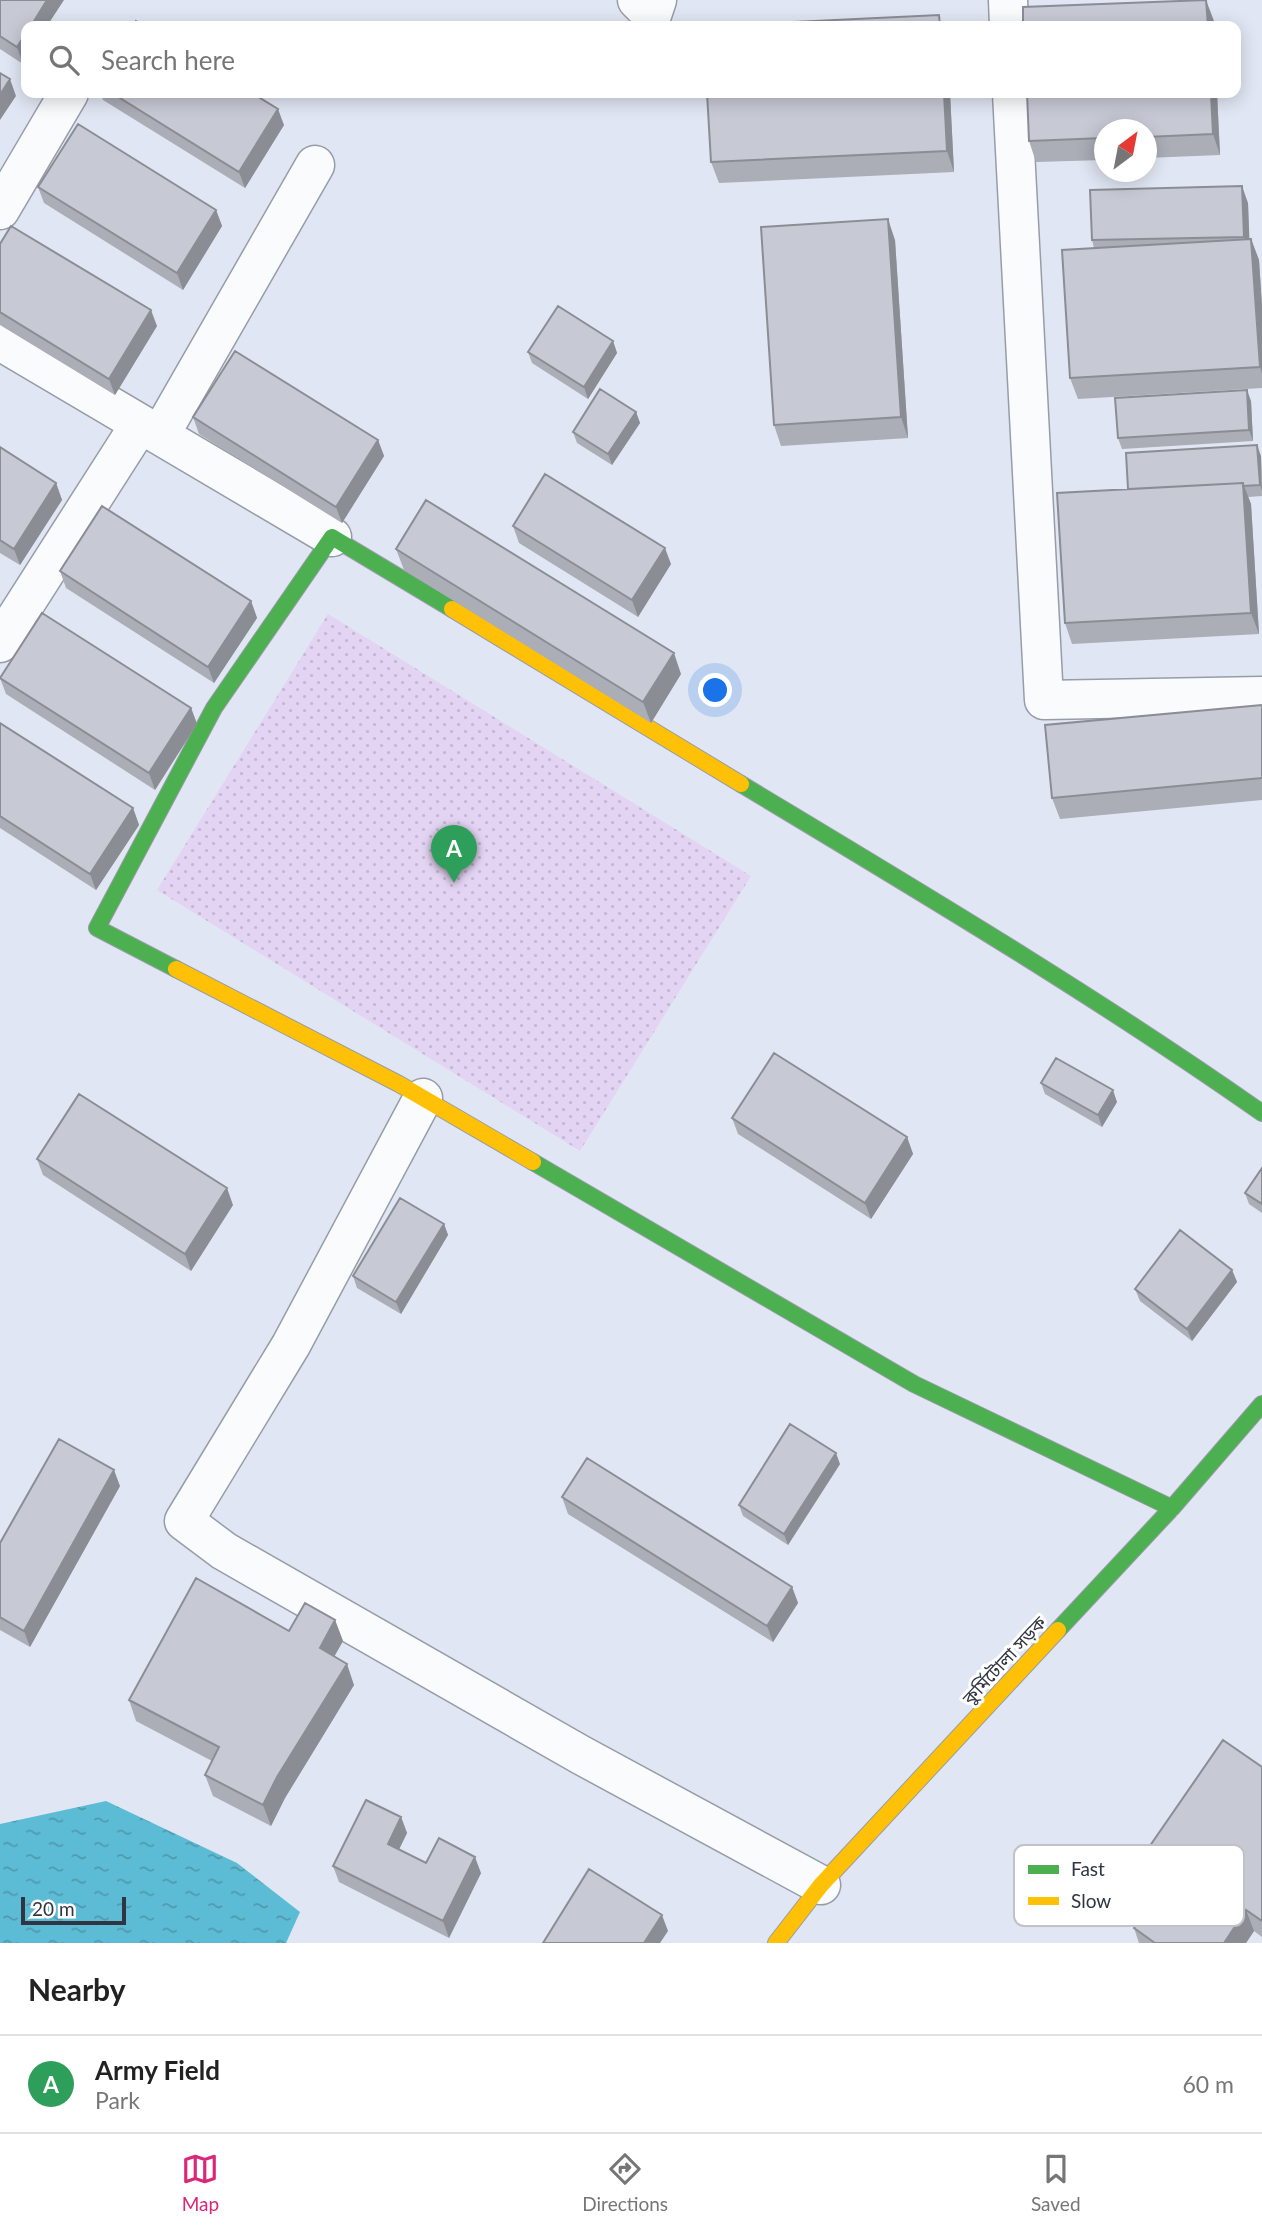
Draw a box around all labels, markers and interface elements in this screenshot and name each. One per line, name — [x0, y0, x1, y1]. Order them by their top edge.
search box — [21, 21, 1241, 98]
icon: search — [45, 41, 83, 79]
text: Search here — [101, 44, 235, 76]
north arrow — [1094, 119, 1157, 182]
your location — [698, 673, 732, 707]
pin: A — [431, 825, 477, 883]
street label: কুর্মিটোলা সড়ক — [957, 1611, 1051, 1710]
legend — [1014, 1845, 1244, 1926]
text: Fast — [1071, 1857, 1105, 1880]
text: Slow — [1071, 1889, 1111, 1912]
scale bar — [21, 1894, 126, 1926]
text: 20 m — [32, 1897, 75, 1920]
text: Nearby — [28, 1971, 126, 2007]
text: Army Field — [95, 2054, 220, 2086]
text: A — [43, 2070, 59, 2098]
text: 60 m — [1183, 2070, 1234, 2098]
text: Park — [95, 2086, 140, 2114]
tab: Map — [181, 2150, 219, 2215]
tab: Directions — [582, 2150, 668, 2215]
tab: Saved — [1031, 2150, 1081, 2215]

